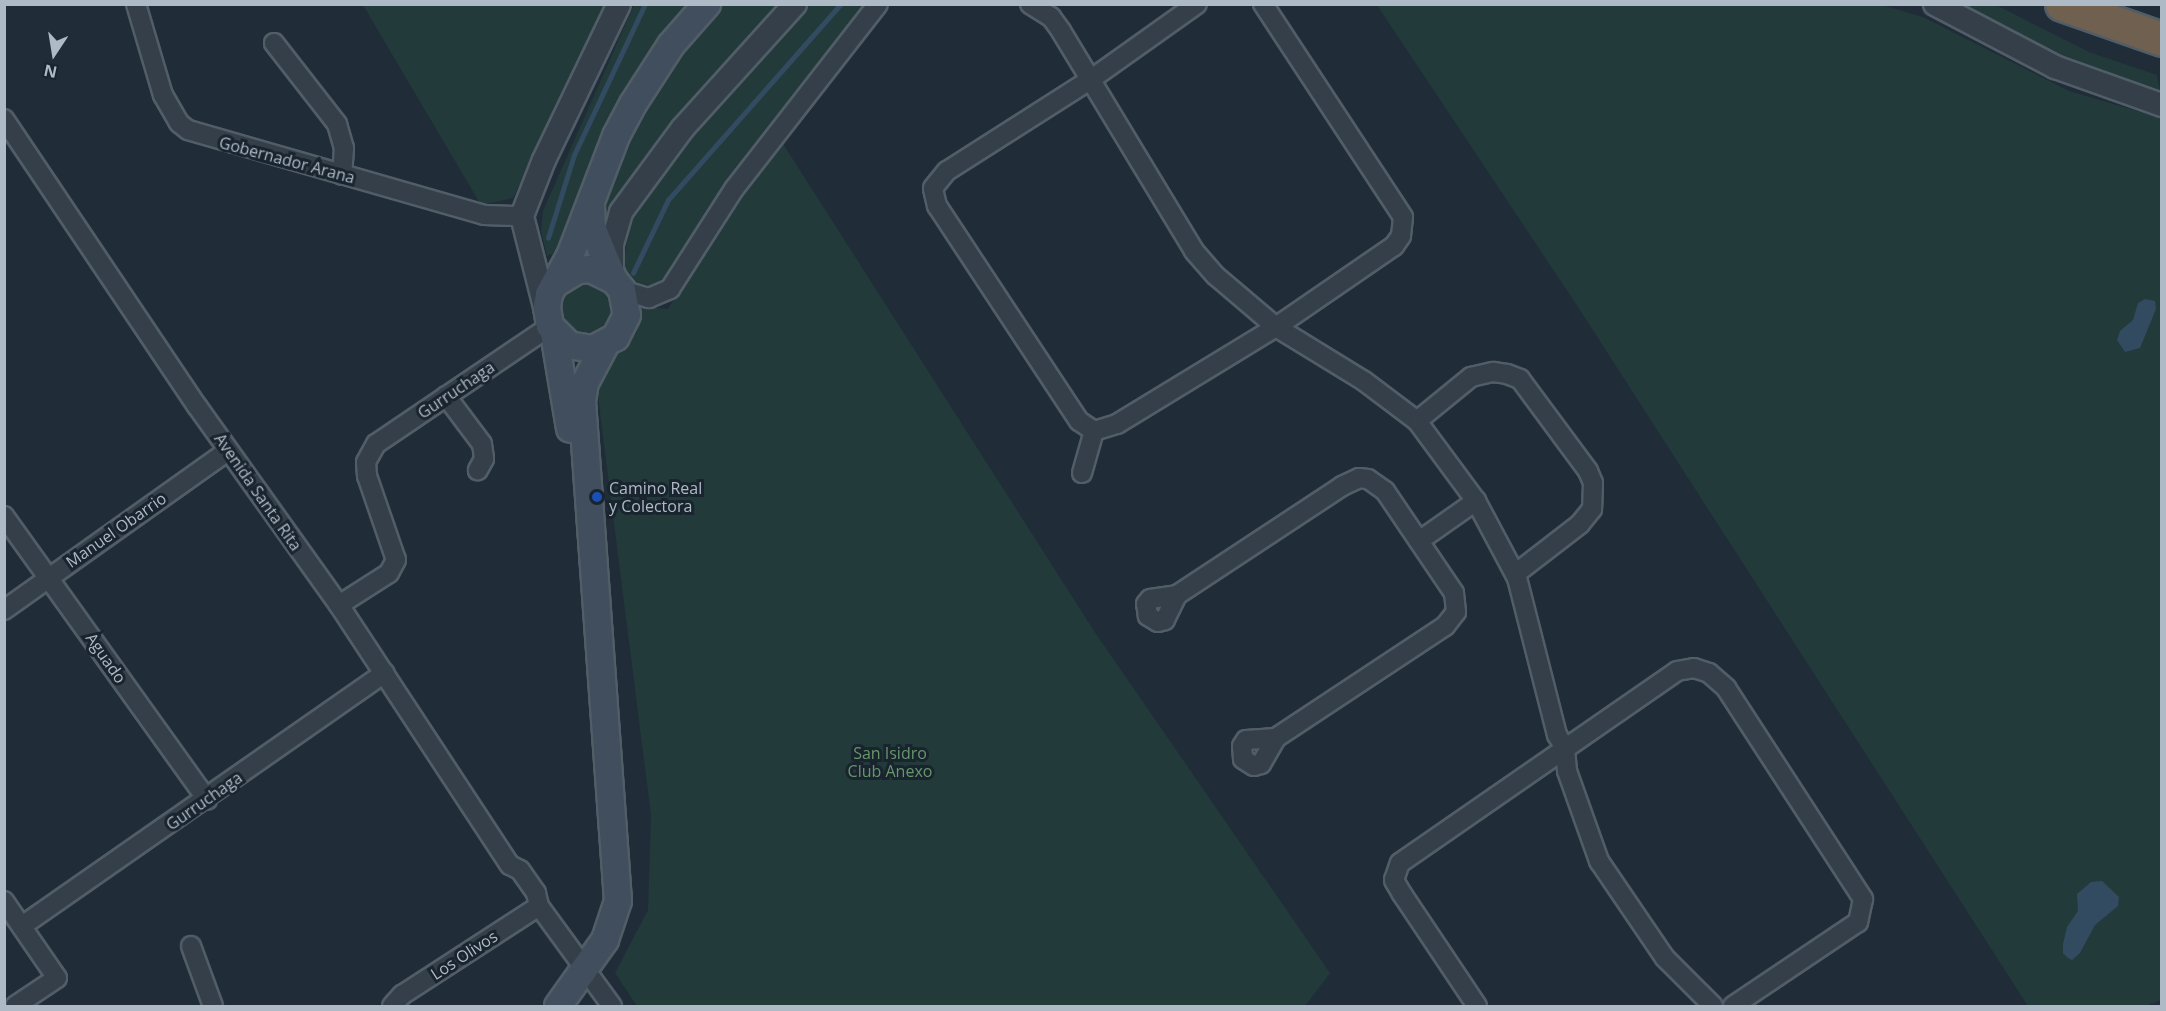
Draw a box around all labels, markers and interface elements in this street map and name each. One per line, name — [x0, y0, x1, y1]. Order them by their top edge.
north arrow — [24, 24, 84, 84]
text: N — [42, 59, 59, 84]
street label: Gobernador Arana — [217, 133, 357, 187]
street label: Gurruchaga — [414, 357, 498, 423]
street label: Avenida Santa Rita — [210, 430, 306, 554]
place label: Camino Real y Colectora — [609, 478, 702, 516]
street label: Manuel Obarrio — [62, 488, 170, 572]
marker: Camino Real y Colectora — [590, 490, 604, 504]
street label: Aguado — [82, 629, 130, 687]
park label: San Isidro Club Anexo — [848, 743, 932, 781]
street label: Gurruchaga — [162, 768, 246, 834]
street label: Los Olivos — [427, 926, 501, 984]

